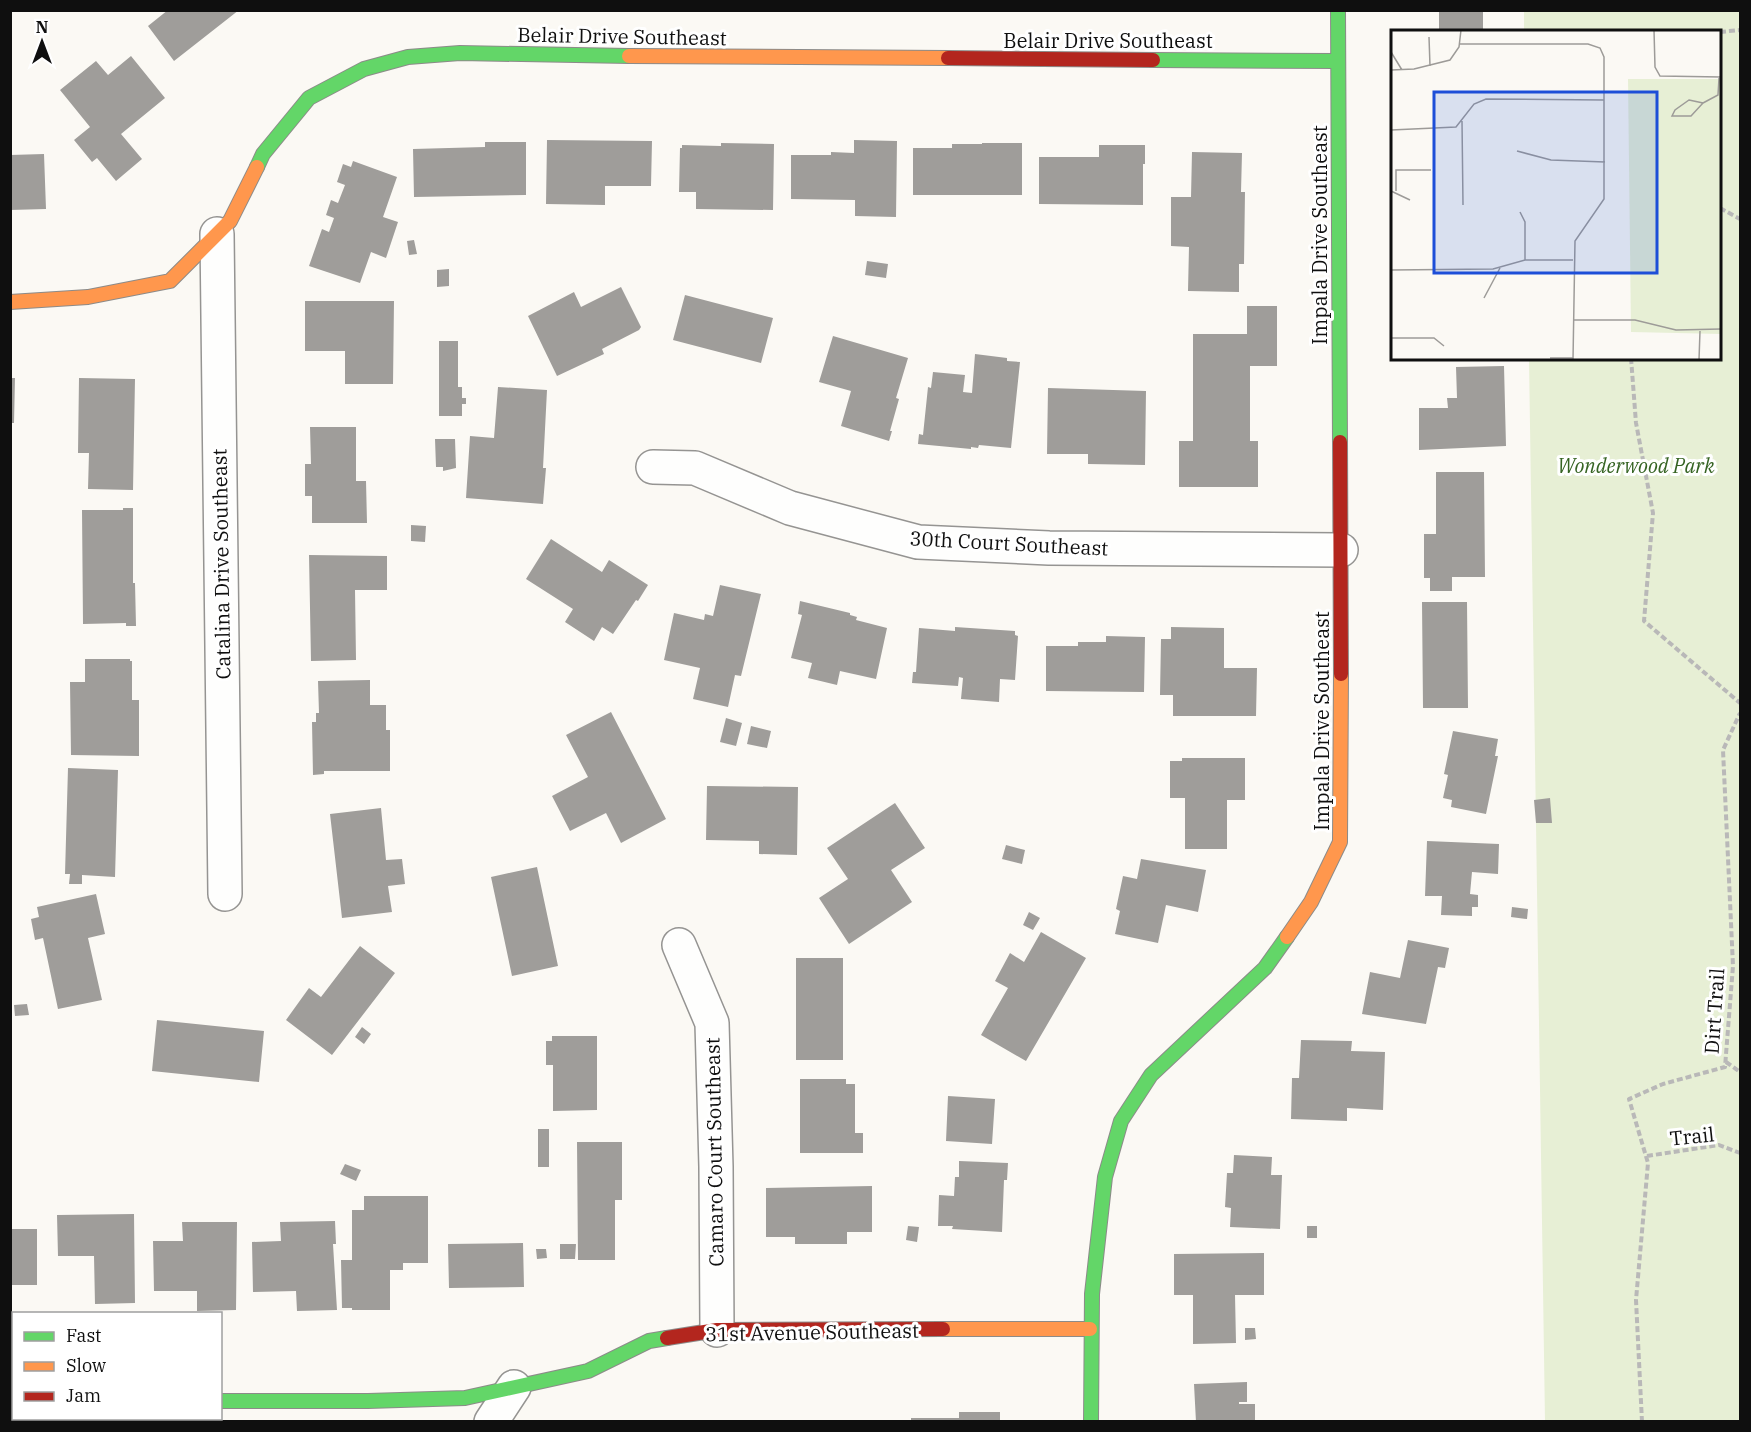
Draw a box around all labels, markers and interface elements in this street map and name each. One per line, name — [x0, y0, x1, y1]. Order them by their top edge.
north arrow — [12, 12, 72, 72]
text: N — [36, 17, 48, 37]
street label: Belair Drive Southeast — [517, 21, 727, 51]
street label: Belair Drive Southeast — [1003, 27, 1213, 54]
inset map — [1391, 30, 1721, 360]
street label: Impala Drive Southeast — [1306, 125, 1333, 345]
street label: Catalina Drive Southeast — [205, 448, 237, 680]
park label: Wonderwood Park — [1557, 452, 1715, 479]
street label: 30th Court Southeast — [909, 524, 1109, 562]
street label: Impala Drive Southeast — [1308, 611, 1335, 831]
street label: Dirt Trail — [1698, 967, 1730, 1055]
street label: Camaro Court Southeast — [699, 1037, 729, 1267]
street label: Trail — [1668, 1120, 1716, 1152]
legend — [12, 1312, 222, 1420]
street label: 31st Avenue Southeast — [705, 1317, 919, 1347]
text: Fast — [66, 1324, 101, 1347]
text: Slow — [66, 1354, 106, 1377]
text: Jam — [66, 1384, 101, 1407]

